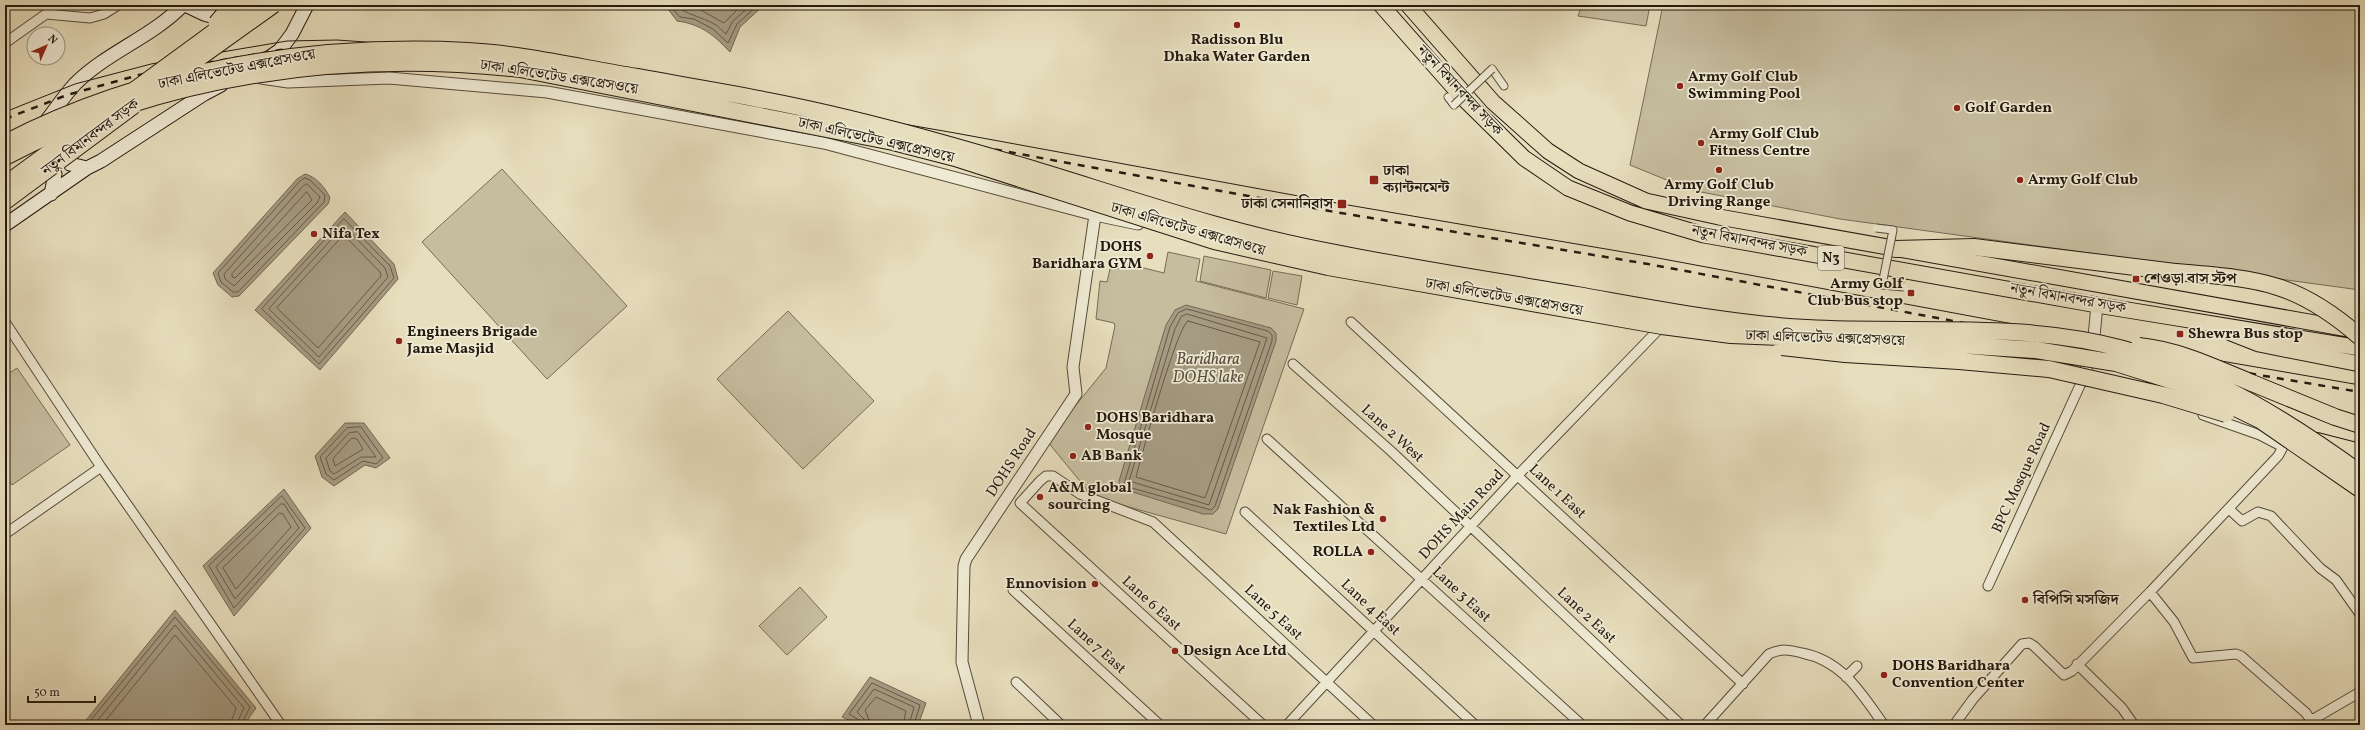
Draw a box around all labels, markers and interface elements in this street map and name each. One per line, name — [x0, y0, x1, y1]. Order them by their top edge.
marker: Radisson Blu Dhaka Water Garden — [1232, 20, 1242, 30]
north arrow — [26, 26, 66, 66]
place label: Radisson Blu Dhaka Water Garden — [1164, 30, 1311, 68]
text: N — [44, 32, 60, 48]
street label: নতুন বিমানবন্দর সড়ক — [1411, 40, 1507, 141]
street label: ঢাকা এলিভেটেড এক্সপ্রেসওয়ে — [156, 44, 318, 96]
street label: ঢাকা এলিভেটেড এক্সপ্রেসওয়ে — [478, 55, 640, 101]
place label: Army Golf Club Swimming Pool — [1688, 67, 1800, 105]
marker: Army Golf Club Swimming Pool — [1675, 81, 1685, 91]
street label: নতুন বিমানবন্দর সড়ক — [37, 94, 144, 182]
place label: Golf Garden — [1965, 98, 2052, 119]
marker: Golf Garden — [1952, 103, 1962, 113]
street label: ঢাকা এলিভেটেড এক্সপ্রেসওয়ে — [795, 113, 957, 169]
place label: Army Golf Club Fitness Centre — [1709, 124, 1819, 162]
marker: Army Golf Club Fitness Centre — [1696, 138, 1706, 148]
place label: ঢাকা ক্যান্টনমেন্ট — [1382, 161, 1451, 199]
marker: Army Golf Club Driving Range — [1714, 165, 1724, 175]
place label: Army Golf Club — [2028, 170, 2138, 191]
marker: ঢাকা ক্যান্টনমেন্ট — [1368, 174, 1380, 186]
place label: Army Golf Club Driving Range — [1664, 175, 1774, 213]
marker: Army Golf Club — [2015, 175, 2025, 185]
place label: ঢাকা সেনানিবাস — [1240, 194, 1334, 215]
street label: ঢাকা এলিভেটেড এক্সপ্রেসওয়ে — [1107, 198, 1269, 262]
marker: ঢাকা সেনানিবাস — [1336, 198, 1348, 210]
street label: নতুন বিমানবন্দর সড়ক — [1689, 220, 1809, 264]
place label: Nifa Tex — [322, 224, 380, 245]
marker: Nifa Tex — [309, 229, 319, 239]
place label: DOHS Baridhara GYM — [1032, 237, 1142, 275]
road number: N3 — [1818, 246, 1844, 270]
marker: DOHS Baridhara GYM — [1145, 251, 1155, 261]
place label: শেওড়া বাস স্টপ — [2144, 269, 2238, 290]
street label: ঢাকা এলিভেটেড এক্সপ্রেসওয়ে — [1423, 274, 1585, 322]
place label: Army Golf Club Bus stop — [1808, 274, 1904, 312]
marker: শেওড়া বাস স্টপ — [2131, 274, 2141, 284]
street label: নতুন বিমানবন্দর সড়ক — [2008, 278, 2128, 320]
marker: Army Golf Club Bus stop — [1906, 288, 1916, 298]
place label: Engineers Brigade Jame Masjid — [406, 322, 538, 360]
place label: Shewra Bus stop — [2188, 324, 2303, 345]
street label: ঢাকা এলিভেটেড এক্সপ্রেসওয়ে — [1744, 326, 1906, 352]
marker: Shewra Bus stop — [2175, 329, 2185, 339]
marker: Engineers Brigade Jame Masjid — [394, 336, 404, 346]
water label: Baridhara DOHS lake — [1173, 349, 1244, 389]
street label: Lane 2 West — [1356, 400, 1428, 468]
place label: DOHS Baridhara Mosque — [1096, 408, 1214, 446]
street label: BPC Mosque Road — [1987, 419, 2057, 537]
marker: DOHS Baridhara Mosque — [1083, 422, 1093, 432]
street label: DOHS Road — [982, 424, 1042, 502]
place label: AB Bank — [1081, 446, 1142, 467]
marker: AB Bank — [1068, 451, 1078, 461]
street label: Lane 1 East — [1524, 460, 1590, 524]
street label: DOHS Main Road — [1415, 465, 1509, 565]
place label: A&M global sourcing — [1048, 478, 1132, 516]
marker: A&M global sourcing — [1035, 492, 1045, 502]
place label: Nak Fashion & Textiles Ltd — [1273, 500, 1375, 538]
marker: Nak Fashion & Textiles Ltd — [1378, 514, 1388, 524]
place label: ROLLA — [1313, 542, 1363, 563]
marker: ROLLA — [1366, 547, 1376, 557]
street label: Lane 3 East — [1427, 562, 1495, 628]
street label: Lane 6 East — [1117, 572, 1185, 636]
place label: Ennovision — [1006, 574, 1087, 595]
street label: Lane 4 East — [1335, 575, 1405, 641]
marker: Ennovision — [1090, 579, 1100, 589]
street label: Lane 5 East — [1239, 580, 1307, 646]
street label: Lane 2 East — [1552, 583, 1620, 649]
place label: বিপিসি মসজিদ — [2032, 590, 2120, 611]
marker: বিপিসি মসজিদ — [2020, 595, 2030, 605]
street label: Lane 7 East — [1062, 615, 1130, 679]
place label: Design Ace Ltd — [1183, 641, 1287, 662]
marker: Design Ace Ltd — [1170, 646, 1180, 656]
place label: DOHS Baridhara Convention Center — [1892, 656, 2024, 694]
marker: DOHS Baridhara Convention Center — [1879, 670, 1889, 680]
scale bar — [28, 678, 95, 704]
text: 50 m — [34, 685, 60, 701]

